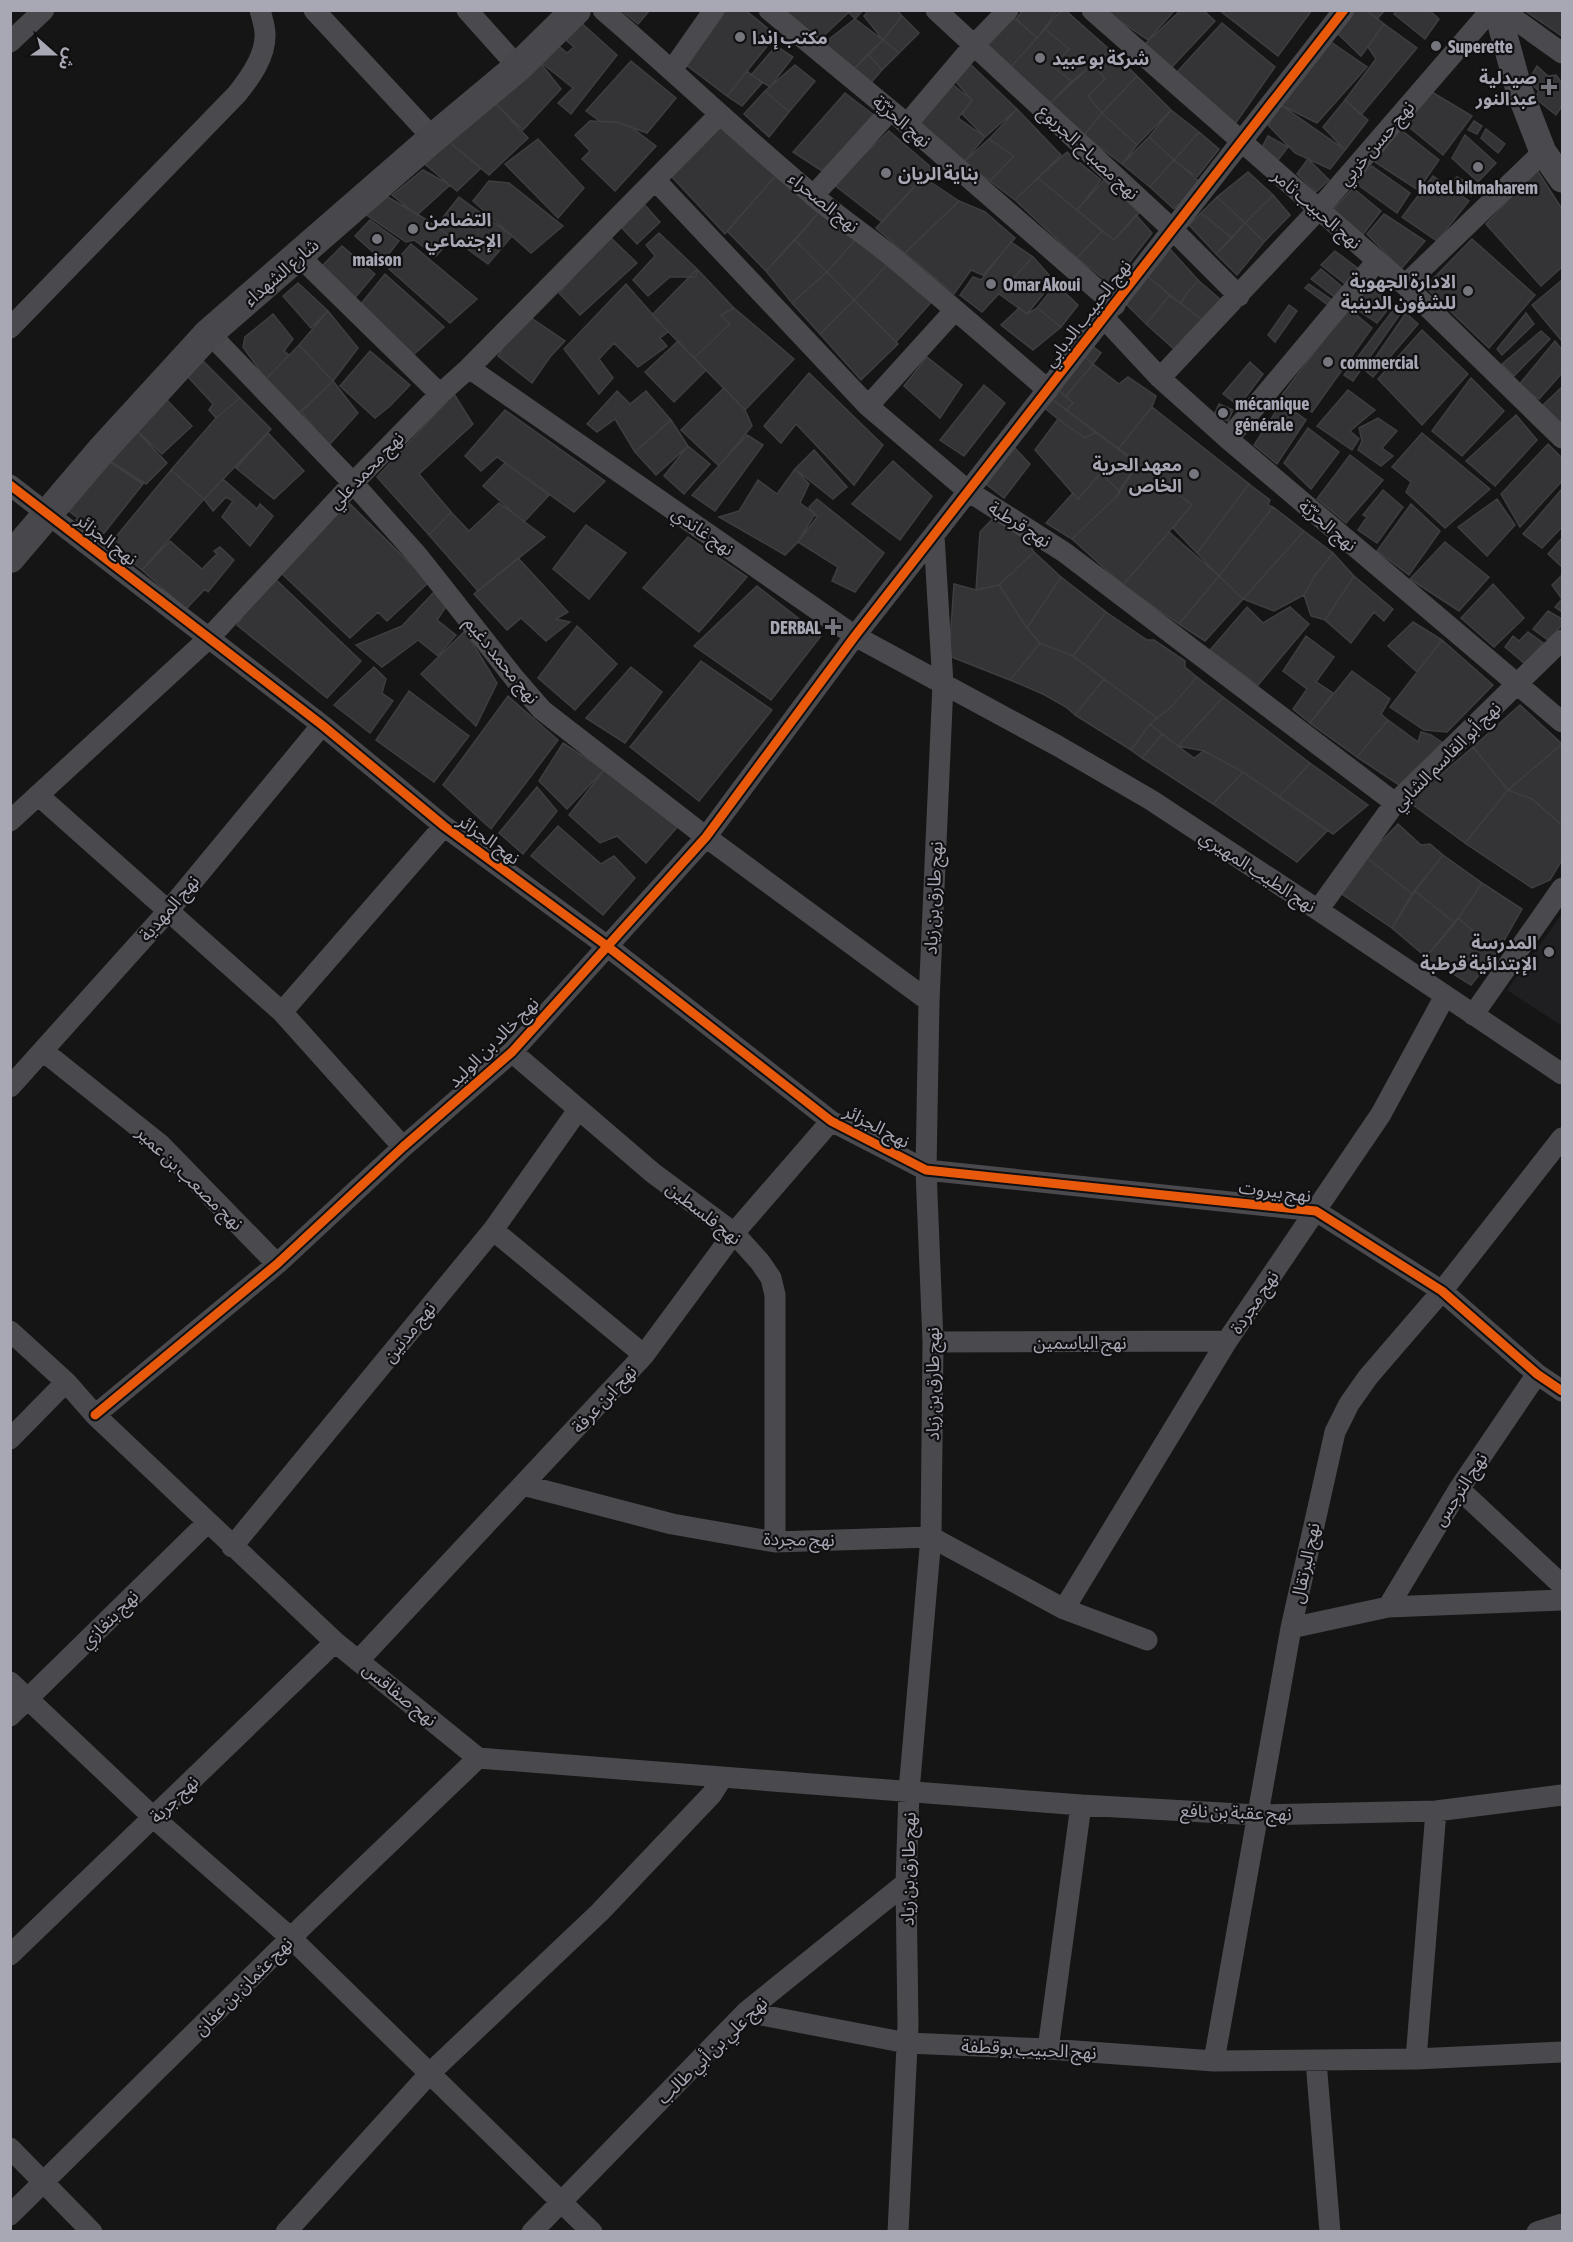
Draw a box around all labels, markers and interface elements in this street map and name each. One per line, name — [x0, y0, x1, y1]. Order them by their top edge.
north arrow — [24, 24, 84, 84]
place label: مكتب إندا — [752, 27, 828, 50]
marker: مكتب إندا — [733, 30, 747, 44]
place label: Superette — [1448, 36, 1513, 57]
marker: Superette — [1429, 39, 1443, 53]
text: ش — [55, 46, 80, 73]
place label: شركة بو عبيد — [1052, 48, 1149, 70]
marker: شركة بو عبيد — [1033, 51, 1047, 65]
place label: صيدلية عبدالنور — [1475, 67, 1537, 110]
marker: صيدلية عبدالنور — [1542, 80, 1556, 94]
street label: نهج الحرّيّة — [867, 91, 935, 154]
street label: نهج حسن خربي — [1334, 97, 1421, 192]
street label: نهج مصباح الجربوع — [1032, 100, 1144, 207]
marker: hotel bilmaharem — [1471, 160, 1485, 174]
place label: بناية الريان — [898, 163, 979, 185]
street label: نهج الحبيب ثامر — [1266, 164, 1366, 256]
marker: بناية الريان — [879, 166, 893, 180]
street label: نهج الصحراء — [783, 167, 863, 239]
place label: hotel bilmaharem — [1418, 177, 1538, 198]
place label: التضامن الإجتماعي — [425, 209, 501, 255]
marker: التضامن الإجتماعي — [406, 222, 420, 236]
marker: maison — [370, 232, 384, 246]
street label: شارع الشهداء — [239, 234, 325, 313]
place label: maison — [352, 249, 402, 270]
street label: نهج الحبيب الدبابي — [1039, 255, 1138, 373]
place label: الادارة الجهوية للشؤون الدينية — [1341, 271, 1456, 313]
place label: Omar Akoui — [1003, 274, 1080, 295]
marker: Omar Akoui — [984, 277, 998, 291]
marker: الادارة الجهوية للشؤون الدينية — [1461, 284, 1475, 298]
place label: commercial — [1340, 352, 1419, 373]
marker: commercial — [1321, 355, 1335, 369]
place label: mécanique générale — [1235, 393, 1309, 435]
marker: mécanique générale — [1216, 406, 1230, 420]
street label: نهج محمد علي — [324, 427, 410, 515]
place label: معهد الحرية الخاص — [1093, 454, 1182, 496]
marker: معهد الحرية الخاص — [1187, 467, 1201, 481]
street label: نهج الحرّيّة — [1293, 495, 1361, 558]
street label: نهج قرطبة — [983, 497, 1055, 554]
street label: نهج غاندي — [666, 502, 738, 562]
street label: نهج الجزائر — [70, 508, 142, 572]
street label: نهج محمد دغيم — [458, 612, 543, 710]
place label: DERBAL — [770, 617, 821, 638]
marker: DERBAL — [826, 620, 840, 634]
street label: نهج أبو القاسم الشابي — [1387, 697, 1507, 817]
street label: نهج الجزائر — [451, 809, 524, 871]
street label: نهج الطيب المهيري — [1194, 826, 1320, 919]
street label: نهج طارق بن زياد — [920, 841, 949, 955]
street label: نهج المهدية — [135, 871, 206, 947]
place label: المدرسة الإبتدائية قرطبة — [1420, 932, 1537, 976]
marker: المدرسة الإبتدائية قرطبة — [1542, 945, 1556, 959]
street label: نهج خالد بن الوليد — [443, 992, 545, 1094]
street label: نهج الجزائر — [838, 1099, 913, 1155]
street label: نهج مصعب بن عمير — [130, 1121, 248, 1236]
street label: نهج بيروت — [1237, 1176, 1312, 1209]
street label: نهج فلسطين — [660, 1177, 746, 1251]
street label: نهج مجردة — [1225, 1266, 1285, 1339]
street label: نهج مدنين — [378, 1297, 442, 1368]
street label: نهج طارق بن زياد — [922, 1327, 946, 1441]
street label: نهج الياسمين — [1033, 1332, 1127, 1356]
street label: نهج ابن عرفة — [567, 1361, 643, 1439]
street label: نهج النرجس — [1429, 1448, 1494, 1531]
street label: نهج البرتقال — [1286, 1521, 1327, 1606]
street label: نهج مجردة — [763, 1528, 835, 1553]
street label: نهج بنغازي — [75, 1585, 145, 1655]
street label: نهج صفاقس — [357, 1658, 441, 1733]
street label: نهج جربة — [146, 1771, 205, 1829]
street label: نهج عقبة بن نافع — [1180, 1800, 1292, 1828]
street label: نهج طارق بن زياد — [897, 1812, 922, 1926]
street label: نهج عثمان بن عفان — [190, 1933, 299, 2042]
street label: نهج علي بن أبي طالب — [652, 1992, 774, 2110]
street label: نهج الحبيب بوقطفة — [961, 2035, 1097, 2066]

